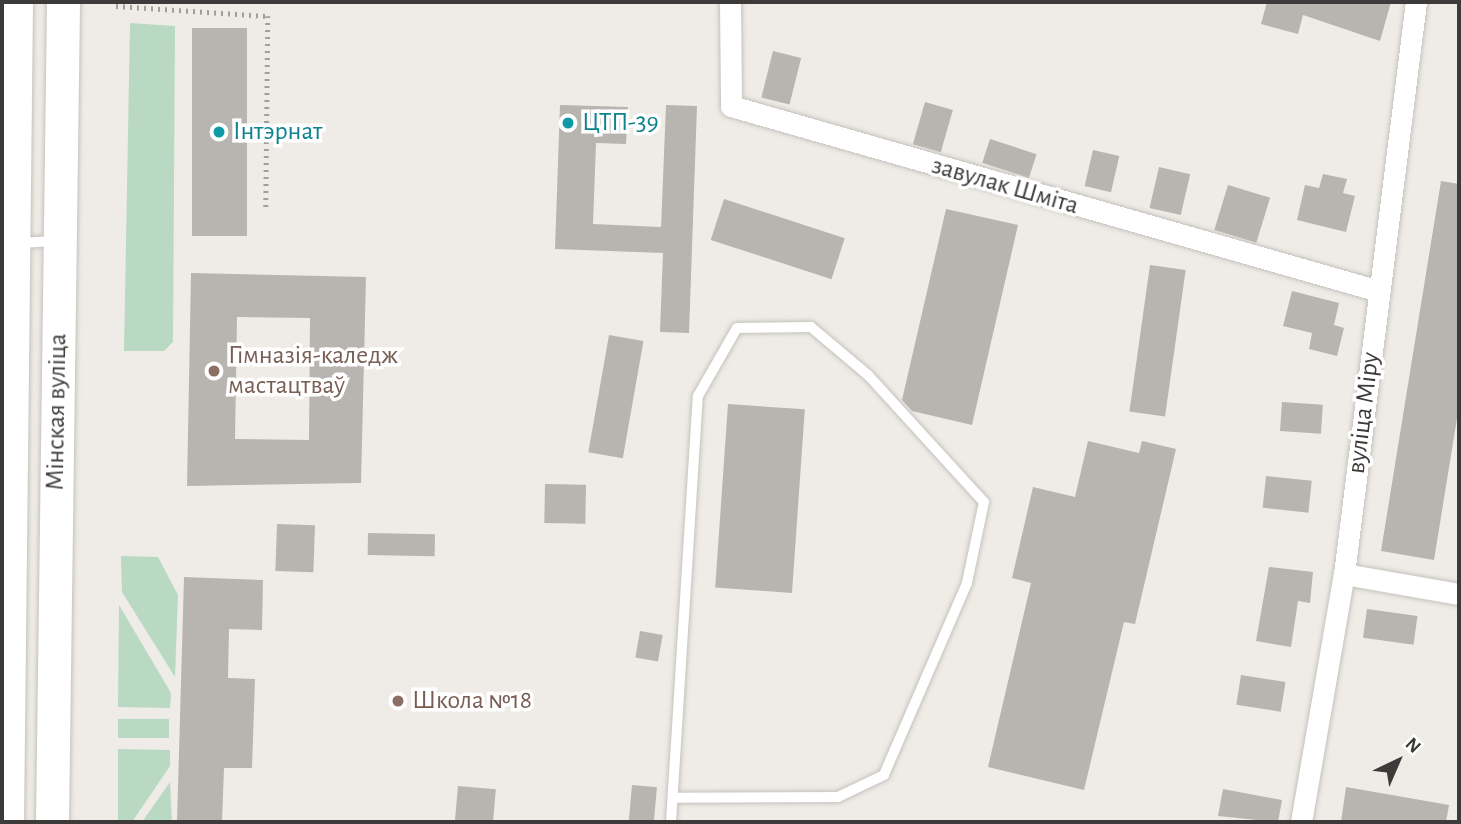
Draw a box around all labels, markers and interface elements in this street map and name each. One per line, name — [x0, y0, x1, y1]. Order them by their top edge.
place label: ЦТП-39 — [582, 107, 659, 139]
marker: ЦТП-39 — [560, 115, 576, 131]
place label: Інтэрнат — [233, 116, 322, 148]
marker: Інтэрнат — [211, 124, 227, 140]
street label: завулак Шміта — [928, 150, 1082, 222]
street label: Мінская вуліца — [40, 333, 74, 491]
place label: Гімназія-каледж мастацтваў — [228, 340, 398, 402]
street label: вуліца Міру — [1341, 351, 1387, 475]
marker: Гімназія-каледж мастацтваў — [206, 363, 222, 379]
place label: Школа №18 — [412, 685, 532, 717]
marker: Школа №18 — [390, 693, 406, 709]
north arrow — [1363, 726, 1433, 796]
text: N — [1402, 734, 1424, 757]

